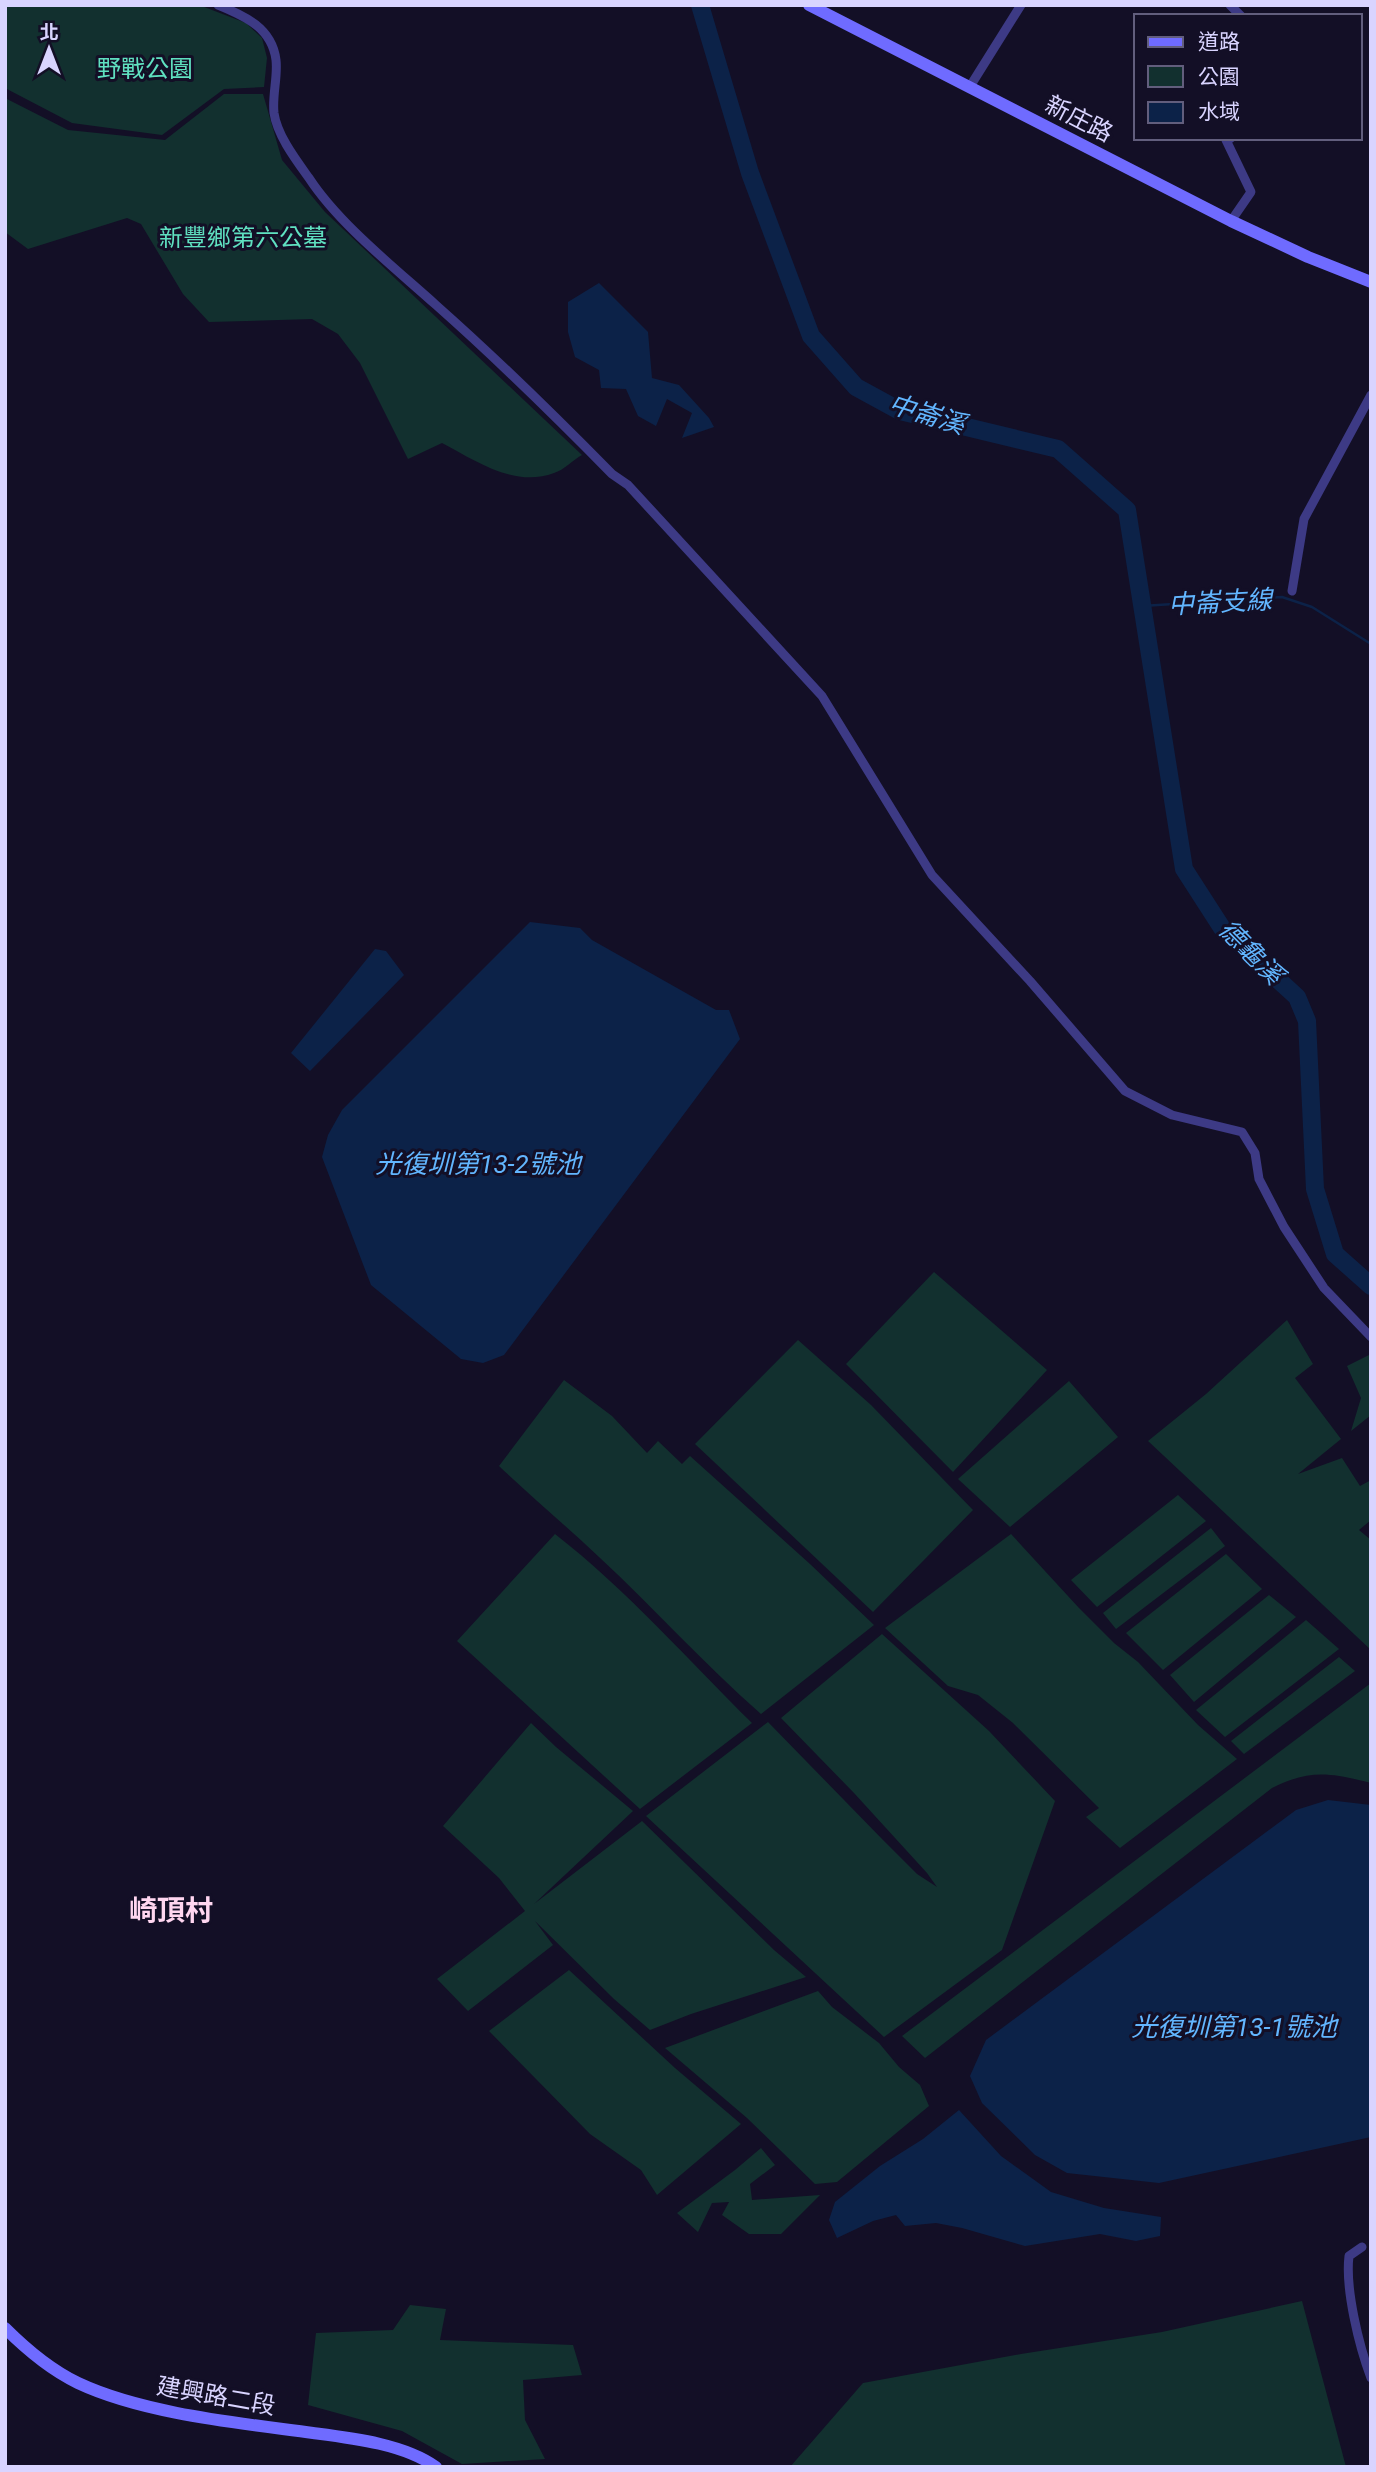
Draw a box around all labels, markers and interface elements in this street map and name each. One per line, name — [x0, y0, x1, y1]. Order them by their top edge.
north arrow — [14, 14, 84, 84]
legend — [1134, 14, 1362, 140]
text: 北 — [39, 21, 59, 44]
text: 道路 — [1198, 30, 1240, 54]
park label: 野戰公園 — [97, 55, 193, 83]
text: 公園 — [1198, 65, 1240, 89]
street label: 新庄路 — [1041, 90, 1117, 148]
text: 水域 — [1198, 100, 1240, 124]
park label: 新豐鄉第六公墓 — [159, 224, 327, 252]
water label: 中崙溪 — [885, 388, 972, 441]
water label: 中崙支線 — [1167, 584, 1276, 620]
water label: 德龜溪 — [1213, 914, 1292, 993]
water label: 光復圳第13-2號池 — [375, 1149, 584, 1179]
district label: 崎頂村 — [129, 1894, 213, 1927]
water label: 光復圳第13-1號池 — [1131, 2012, 1340, 2042]
street label: 建興路二段 — [154, 2372, 278, 2420]

